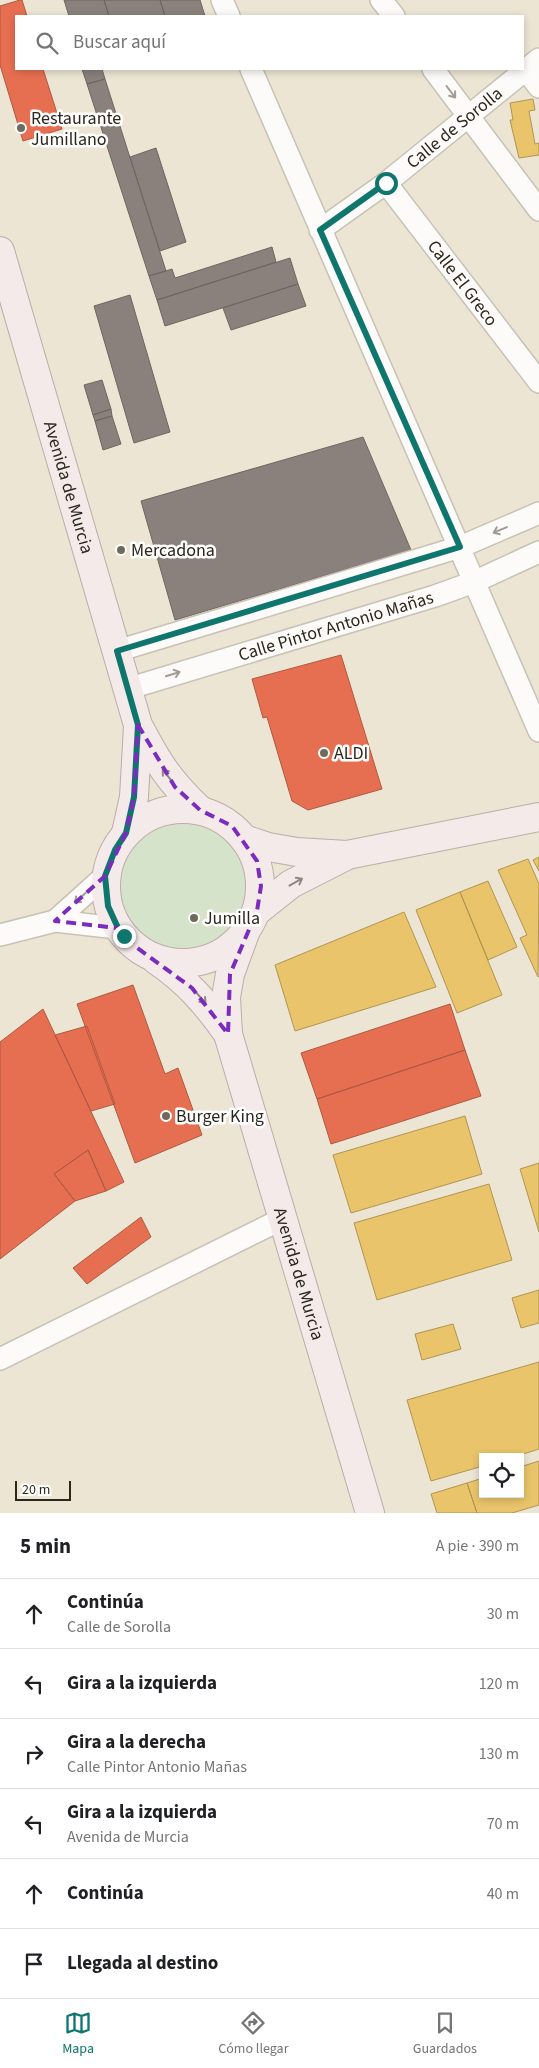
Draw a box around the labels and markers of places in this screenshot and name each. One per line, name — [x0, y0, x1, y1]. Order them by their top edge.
place label: Restaurante Jumillano — [31, 106, 121, 152]
marker: Restaurante Jumillano — [15, 122, 27, 134]
place label: Mercadona — [131, 538, 215, 563]
marker: Mercadona — [115, 544, 127, 556]
place label: ALDI — [334, 741, 368, 766]
marker: ALDI — [318, 747, 330, 759]
place label: Jumilla — [204, 906, 260, 931]
marker: Jumilla — [188, 912, 200, 924]
place label: Burger King — [176, 1104, 264, 1129]
marker: Burger King — [160, 1110, 172, 1122]

